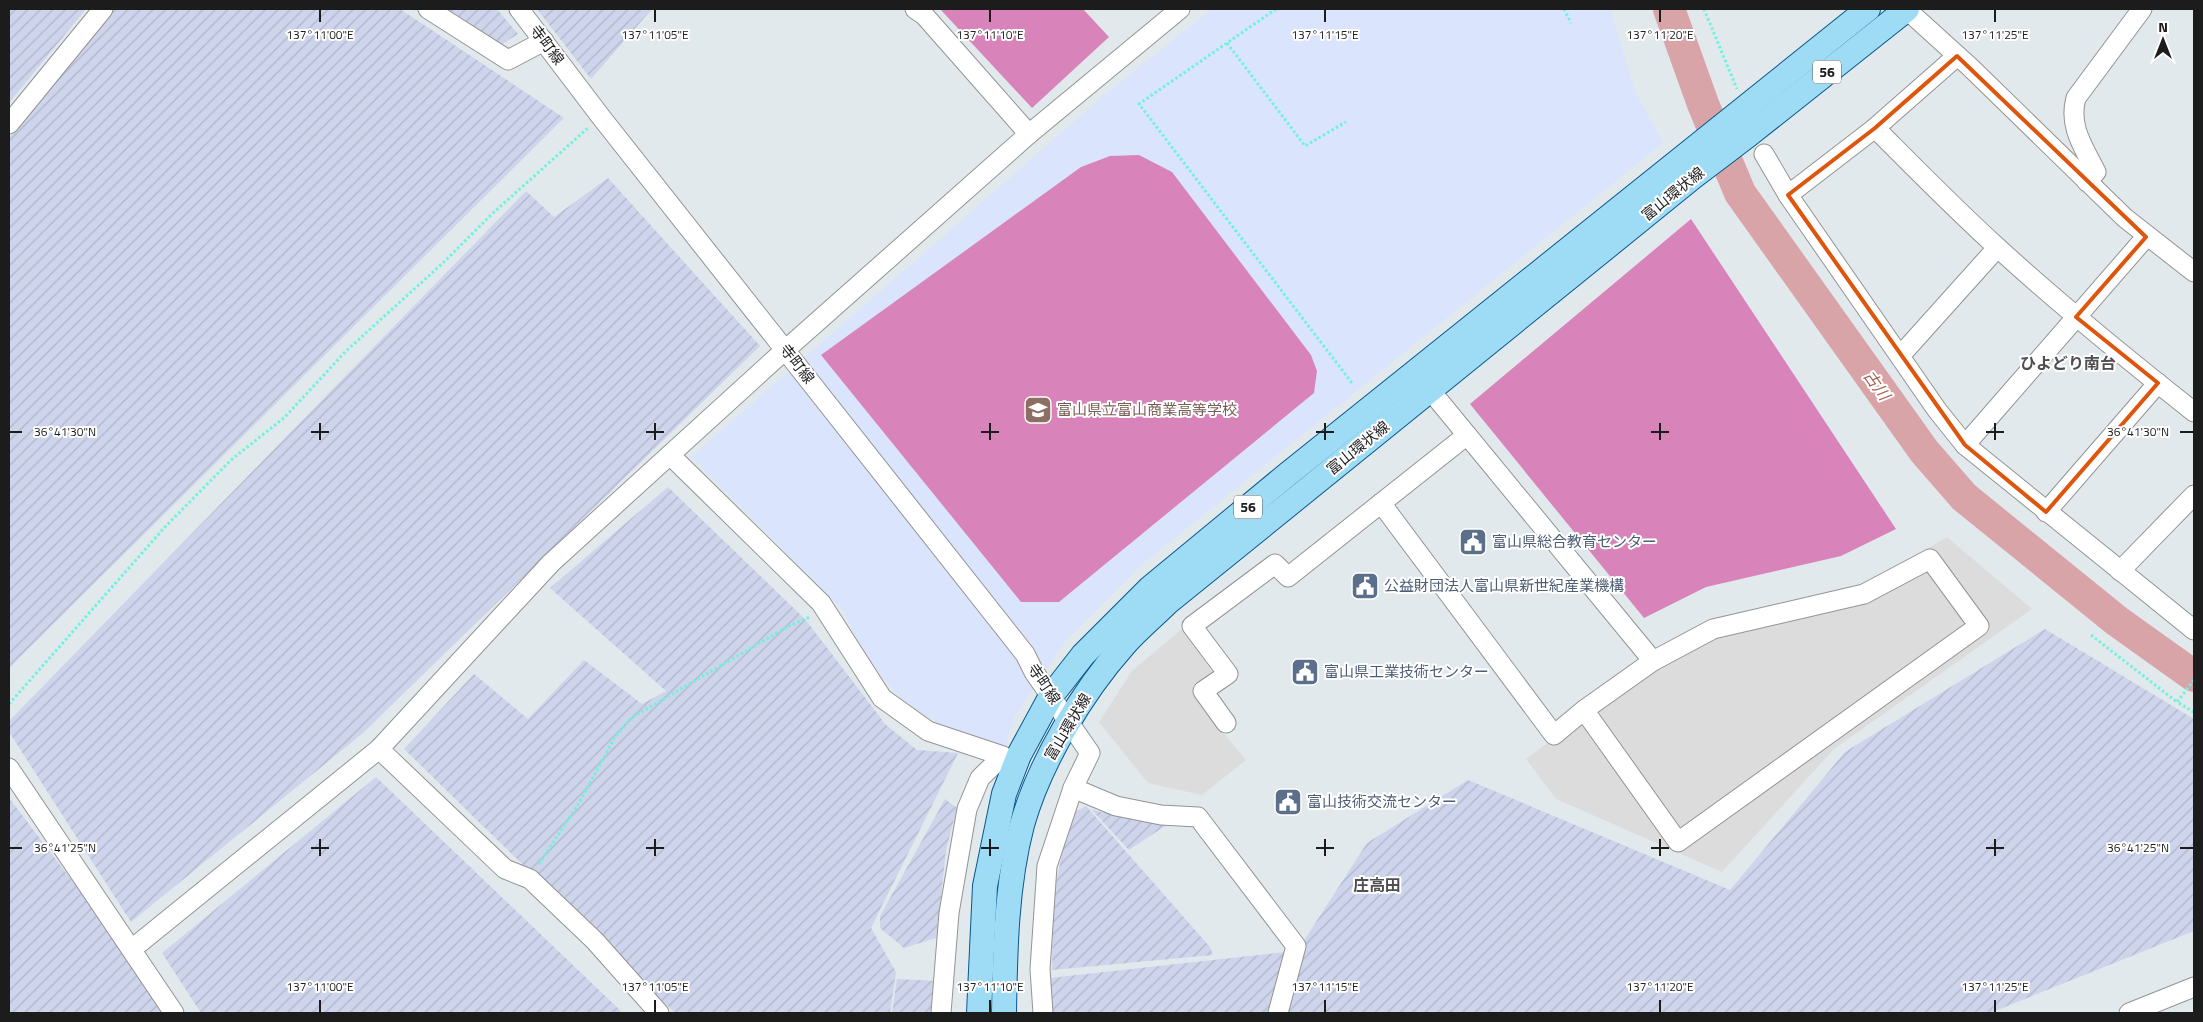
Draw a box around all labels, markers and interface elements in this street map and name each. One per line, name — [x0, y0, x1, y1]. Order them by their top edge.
north arrow — [2138, 15, 2188, 65]
text: N — [2158, 16, 2168, 37]
street label: 寺町線 — [525, 20, 570, 70]
text: 137°11'00"E — [286, 25, 354, 44]
text: 137°11'05"E — [621, 25, 689, 44]
text: 137°11'10"E — [956, 25, 1024, 44]
text: 137°11'15"E — [1291, 25, 1359, 44]
text: 137°11'20"E — [1626, 25, 1694, 44]
text: 137°11'25"E — [1961, 25, 2029, 44]
road number: 56 — [1813, 61, 1841, 84]
street label: 富山環状線 — [1636, 161, 1709, 226]
street label: 寺町線 — [774, 339, 820, 389]
district label: ひよどり南台 — [2020, 351, 2116, 375]
water label: 古川 — [1858, 365, 1897, 407]
school or university icon: 富山県立富山商業高等学校 — [1023, 395, 1053, 425]
place label: 富山県立富山商業高等学校 — [1057, 398, 1237, 421]
street label: 富山環状線 — [1321, 415, 1394, 480]
text: 36°41'30"N — [34, 422, 96, 441]
text: 36°41'30"N — [2107, 422, 2169, 441]
road number: 56 — [1234, 496, 1262, 518]
public building icon: 富山県総合教育センター — [1458, 527, 1488, 557]
place label: 富山県総合教育センター — [1492, 530, 1657, 553]
public building icon: 公益財団法人富山県新世紀産業機構 — [1350, 571, 1380, 601]
place label: 公益財団法人富山県新世紀産業機構 — [1384, 574, 1624, 597]
public building icon: 富山県工業技術センター — [1290, 657, 1320, 687]
street label: 寺町線 — [1022, 659, 1067, 709]
place label: 富山県工業技術センター — [1324, 660, 1489, 683]
street label: 富山環状線 — [1038, 689, 1097, 765]
public building icon: 富山技術交流センター — [1273, 787, 1303, 817]
place label: 富山技術交流センター — [1307, 790, 1457, 813]
text: 36°41'25"N — [34, 838, 96, 857]
text: 36°41'25"N — [2107, 838, 2169, 857]
district label: 庄高田 — [1353, 873, 1401, 897]
text: 137°11'00"E — [286, 977, 354, 996]
text: 137°11'05"E — [621, 977, 689, 996]
text: 137°11'10"E — [956, 977, 1024, 996]
text: 137°11'15"E — [1291, 977, 1359, 996]
text: 137°11'20"E — [1626, 977, 1694, 996]
text: 137°11'25"E — [1961, 977, 2029, 996]

